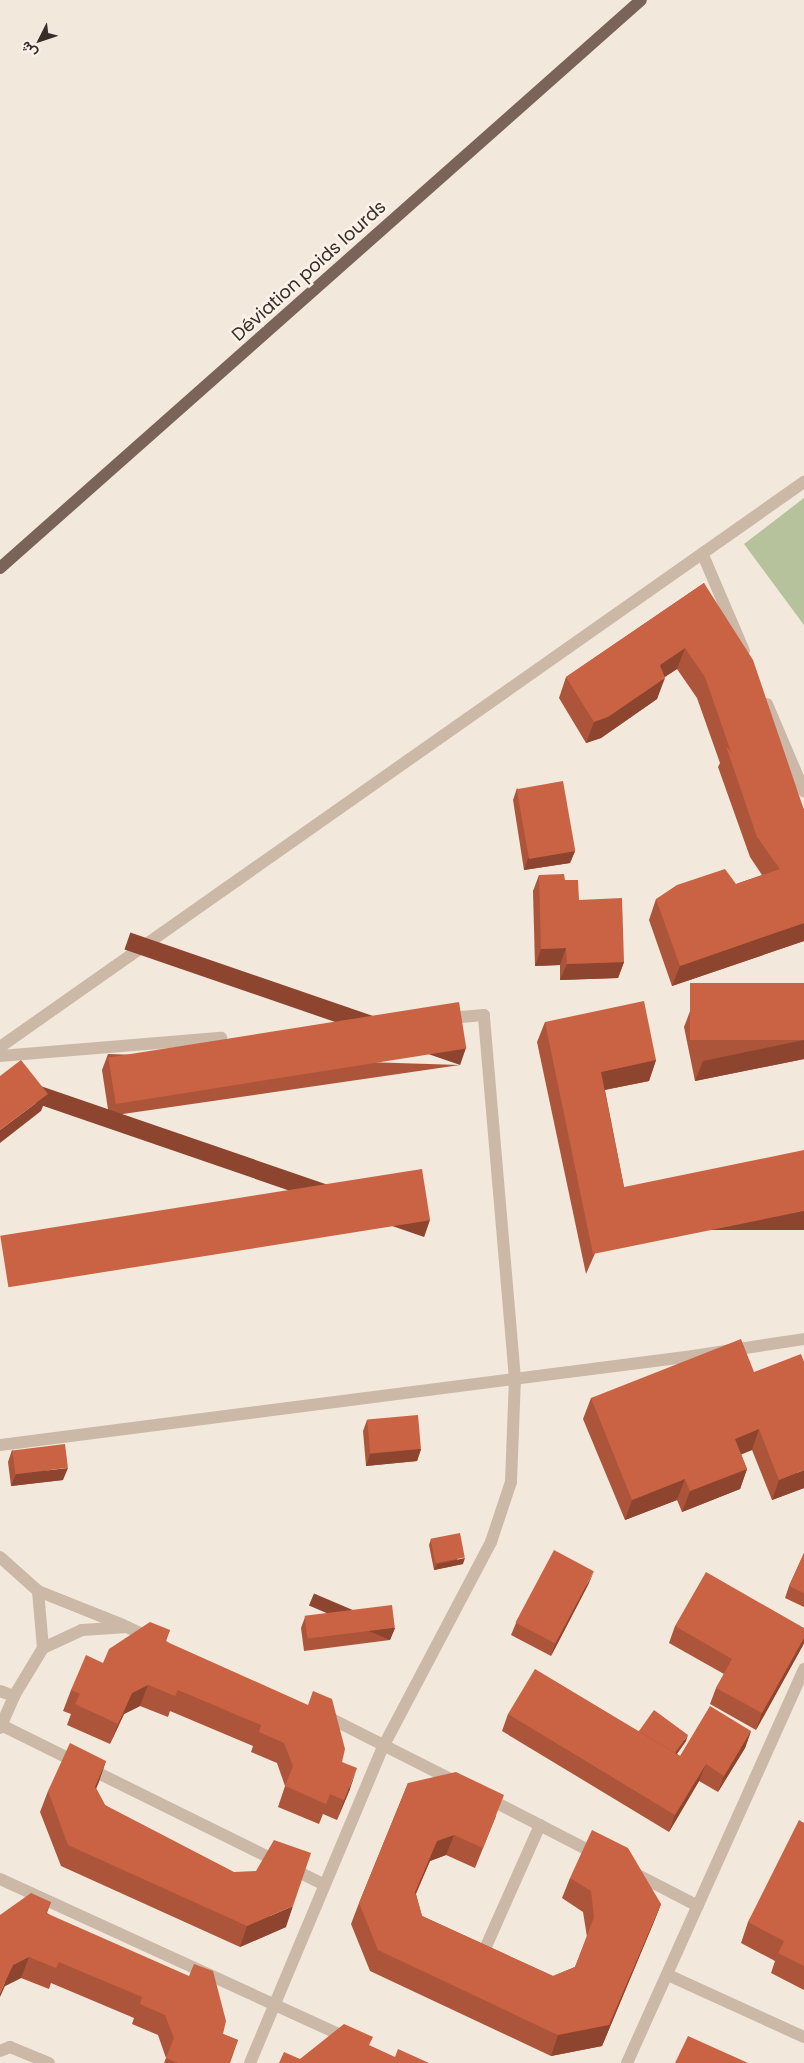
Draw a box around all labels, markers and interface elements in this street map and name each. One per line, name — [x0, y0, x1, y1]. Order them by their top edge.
north arrow — [15, 15, 65, 65]
text: ش — [16, 37, 42, 63]
street label: Déviation poids lourds — [228, 196, 390, 346]

